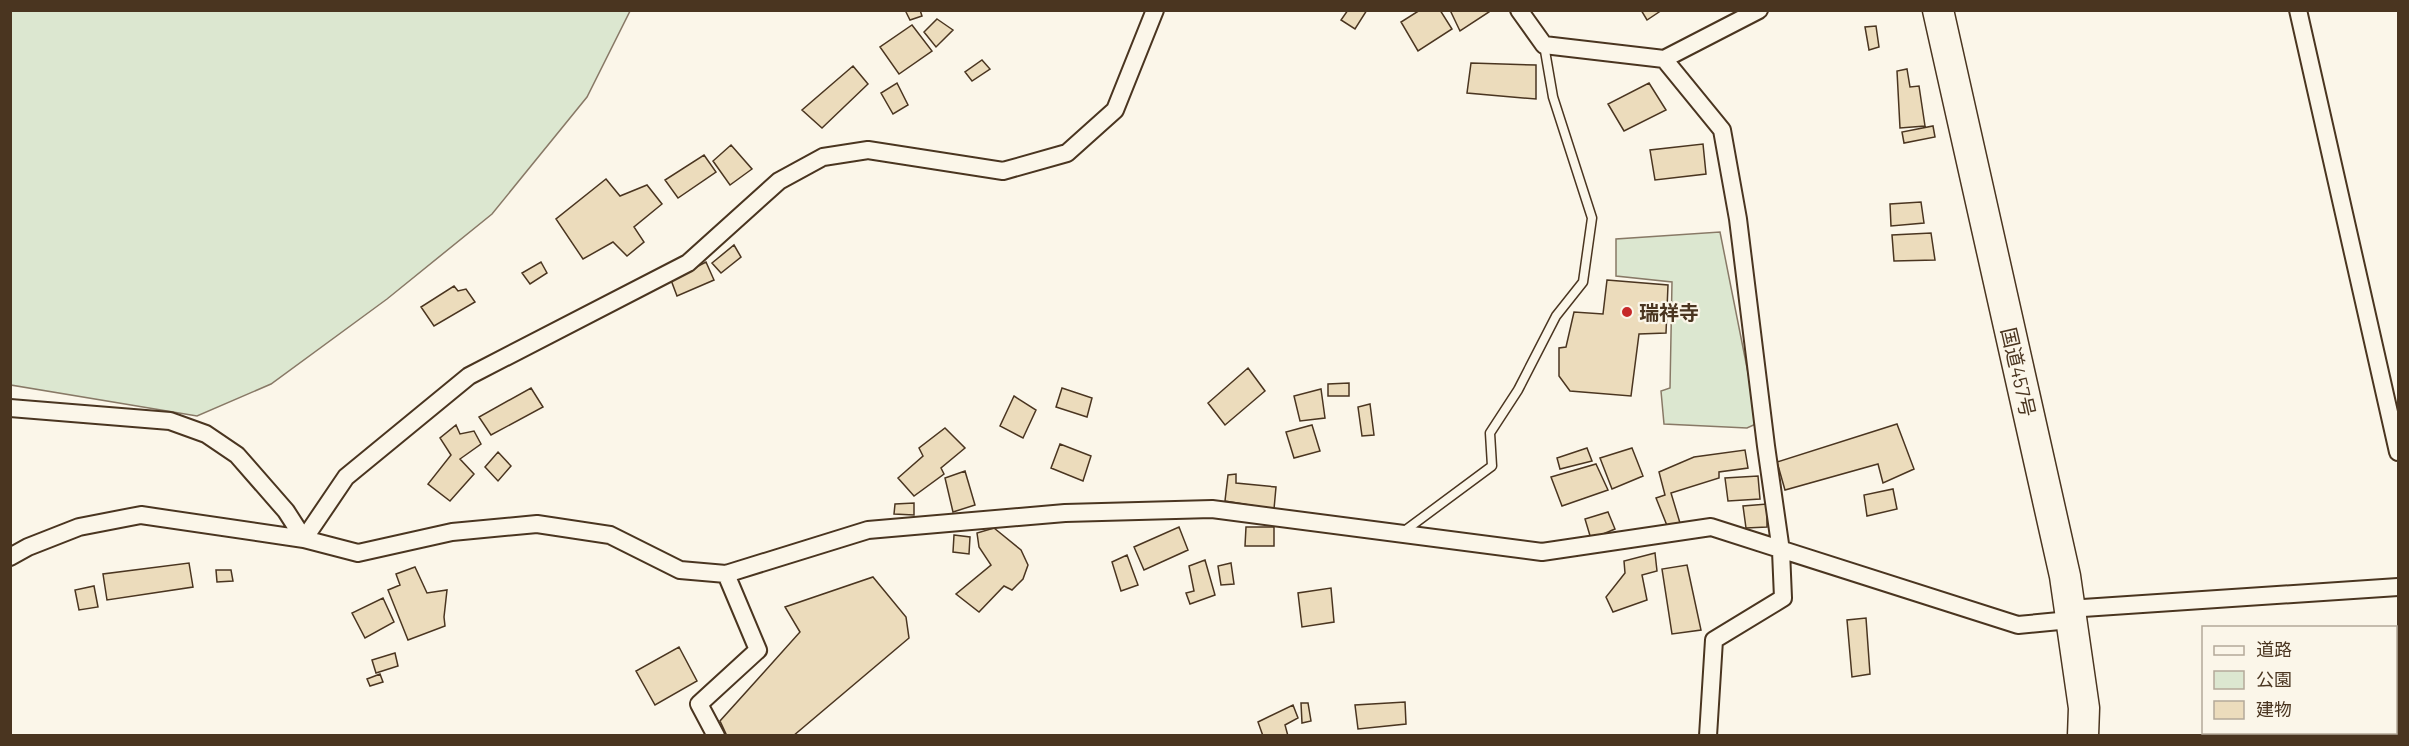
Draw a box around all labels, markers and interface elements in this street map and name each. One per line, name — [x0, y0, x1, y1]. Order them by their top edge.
place label: 瑞祥寺 — [1639, 300, 1699, 324]
marker: 瑞祥寺 — [1620, 305, 1634, 319]
street label: 国道457号 — [1997, 325, 2041, 419]
legend — [2202, 626, 2397, 734]
text: 道路 — [2256, 638, 2292, 660]
text: 公園 — [2256, 668, 2292, 690]
text: 建物 — [2256, 698, 2292, 720]

